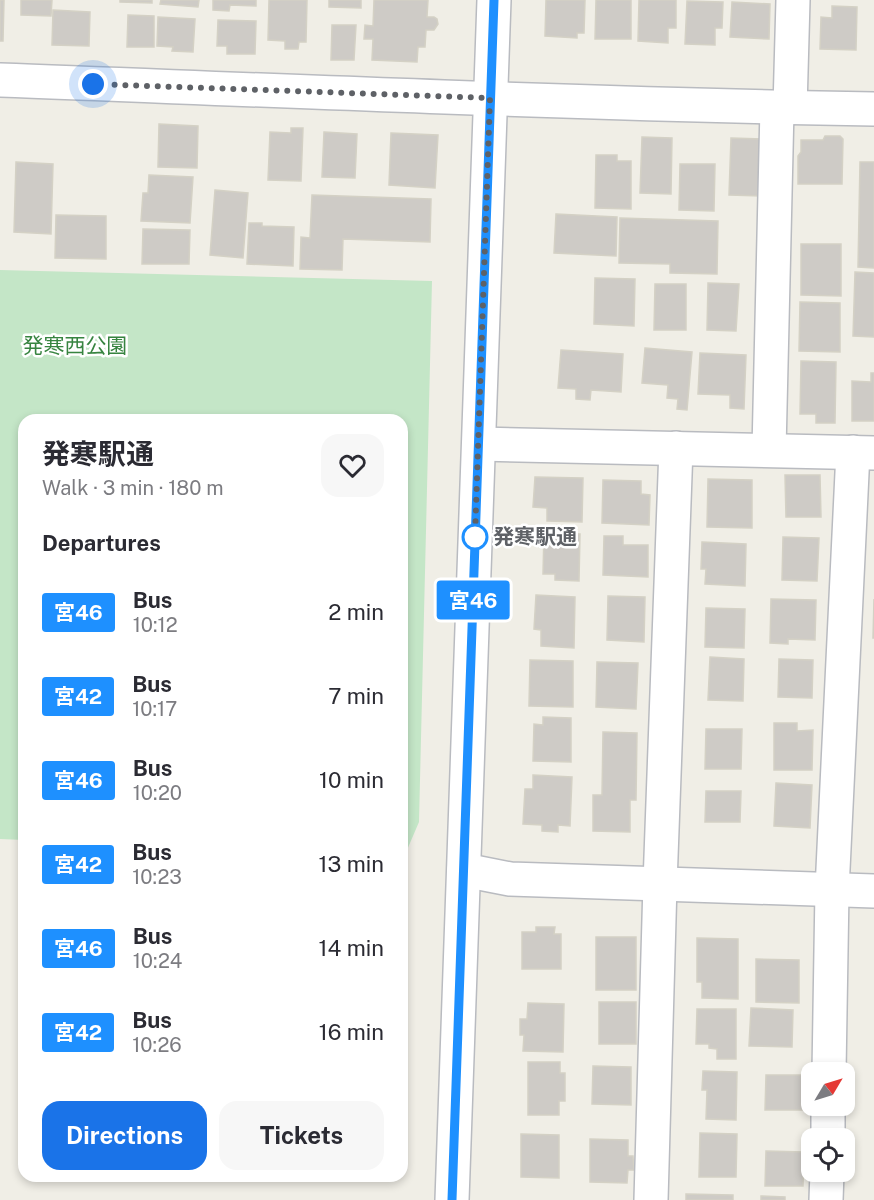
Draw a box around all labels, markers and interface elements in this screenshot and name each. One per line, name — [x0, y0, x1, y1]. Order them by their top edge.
your location — [78, 69, 108, 99]
park label: 発寒西公園 — [23, 333, 128, 358]
button: heart — [321, 434, 384, 497]
text: 発寒駅通 — [42, 437, 154, 470]
text: Walk · 3 min · 180 m — [42, 476, 224, 500]
marker: 発寒駅通 — [462, 524, 488, 550]
place label: 発寒駅通 — [493, 524, 577, 549]
text: Departures — [42, 530, 161, 556]
line badge: 宮46 — [438, 580, 508, 620]
text: Bus — [133, 587, 172, 613]
text: 宮46 — [449, 588, 497, 613]
text: 2 min — [328, 599, 384, 625]
text: 宮46 — [54, 600, 103, 625]
text: 10:12 — [133, 613, 178, 637]
text: Bus — [132, 671, 172, 697]
text: 7 min — [328, 683, 384, 709]
text: 宮42 — [54, 684, 102, 709]
text: 10:17 — [132, 697, 177, 721]
text: Bus — [133, 755, 172, 781]
text: 10 min — [319, 767, 384, 793]
text: 宮46 — [54, 768, 103, 793]
text: 10:20 — [133, 781, 182, 805]
text: Bus — [132, 839, 172, 865]
text: 13 min — [319, 851, 384, 877]
text: 宮42 — [54, 852, 102, 877]
text: 10:23 — [132, 865, 182, 889]
text: Bus — [133, 923, 172, 949]
text: 14 min — [319, 935, 384, 961]
text: 宮46 — [54, 936, 103, 961]
text: 10:24 — [133, 949, 182, 973]
text: Bus — [132, 1007, 172, 1033]
text: 16 min — [319, 1019, 384, 1045]
text: 宮42 — [54, 1020, 102, 1045]
text: 10:26 — [132, 1033, 182, 1057]
north arrow — [801, 1062, 855, 1116]
map controls — [801, 1062, 855, 1182]
button: Directions — [42, 1101, 207, 1170]
button: Tickets — [219, 1101, 384, 1170]
button: locate — [801, 1128, 855, 1182]

